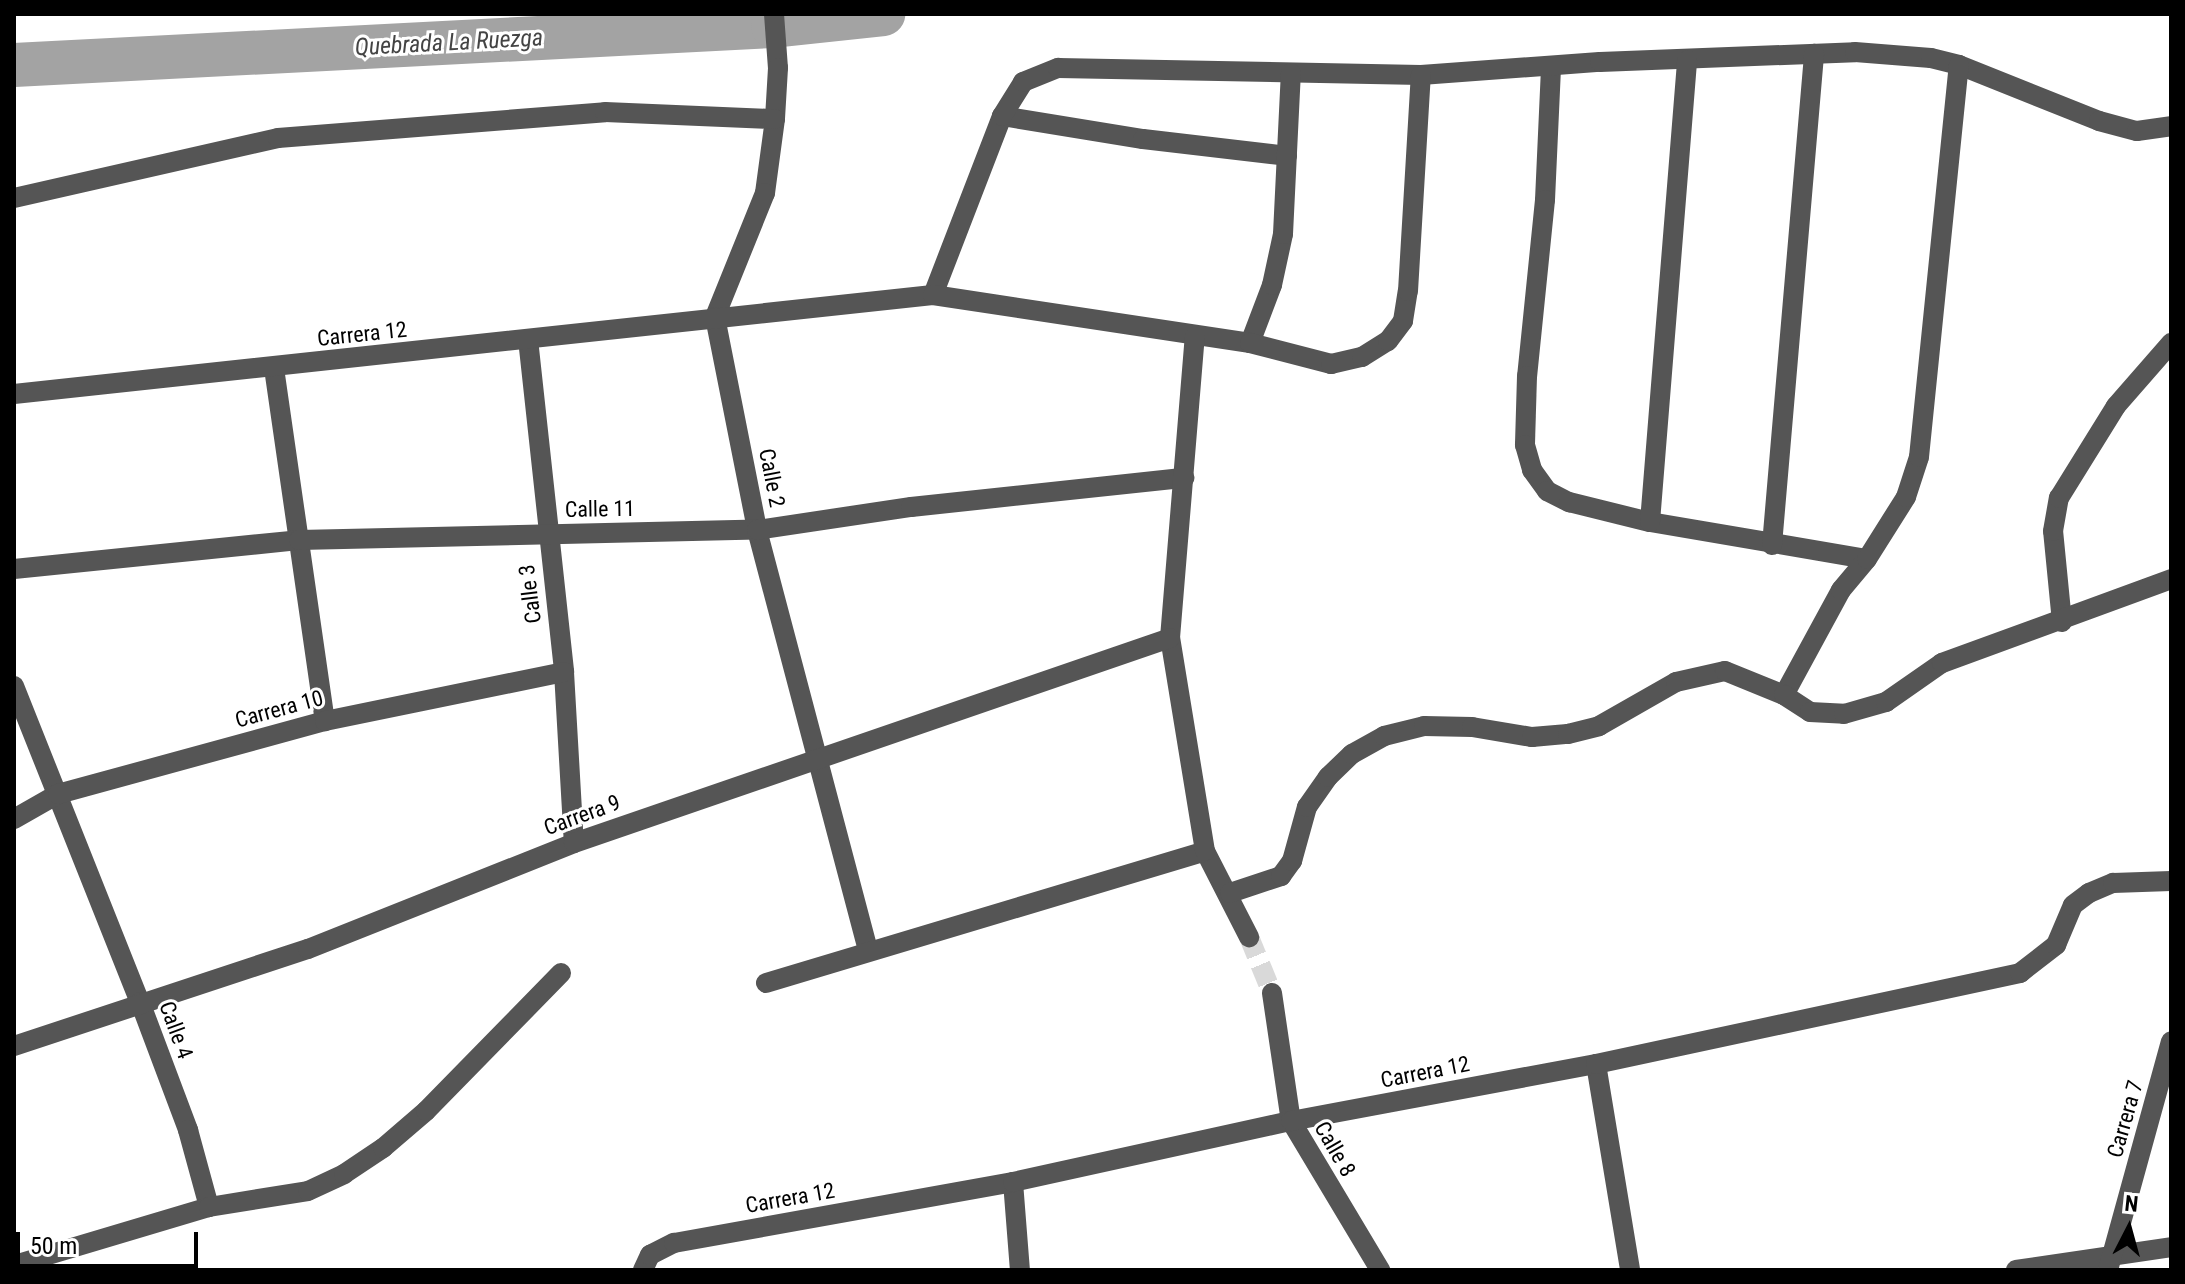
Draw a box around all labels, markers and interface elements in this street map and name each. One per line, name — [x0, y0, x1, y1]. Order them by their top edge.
water label: Quebrada La Ruezga — [354, 24, 544, 62]
street label: Carrera 12 — [316, 316, 408, 352]
street label: Calle 2 — [753, 446, 791, 510]
street label: Calle 11 — [565, 495, 635, 523]
street label: Calle 3 — [513, 563, 547, 625]
street label: Carrera 10 — [232, 685, 326, 733]
street label: Carrera 9 — [540, 789, 624, 841]
street label: Calle 4 — [153, 998, 199, 1062]
street label: Carrera 12 — [1378, 1050, 1472, 1094]
street label: Carrera 7 — [2101, 1077, 2149, 1161]
street label: Calle 8 — [1309, 1117, 1361, 1181]
street label: Carrera 12 — [743, 1177, 837, 1219]
north arrow — [2089, 1188, 2169, 1268]
text: N — [2124, 1190, 2140, 1217]
scale bar — [20, 1216, 202, 1266]
text: 50 m — [30, 1232, 77, 1260]

